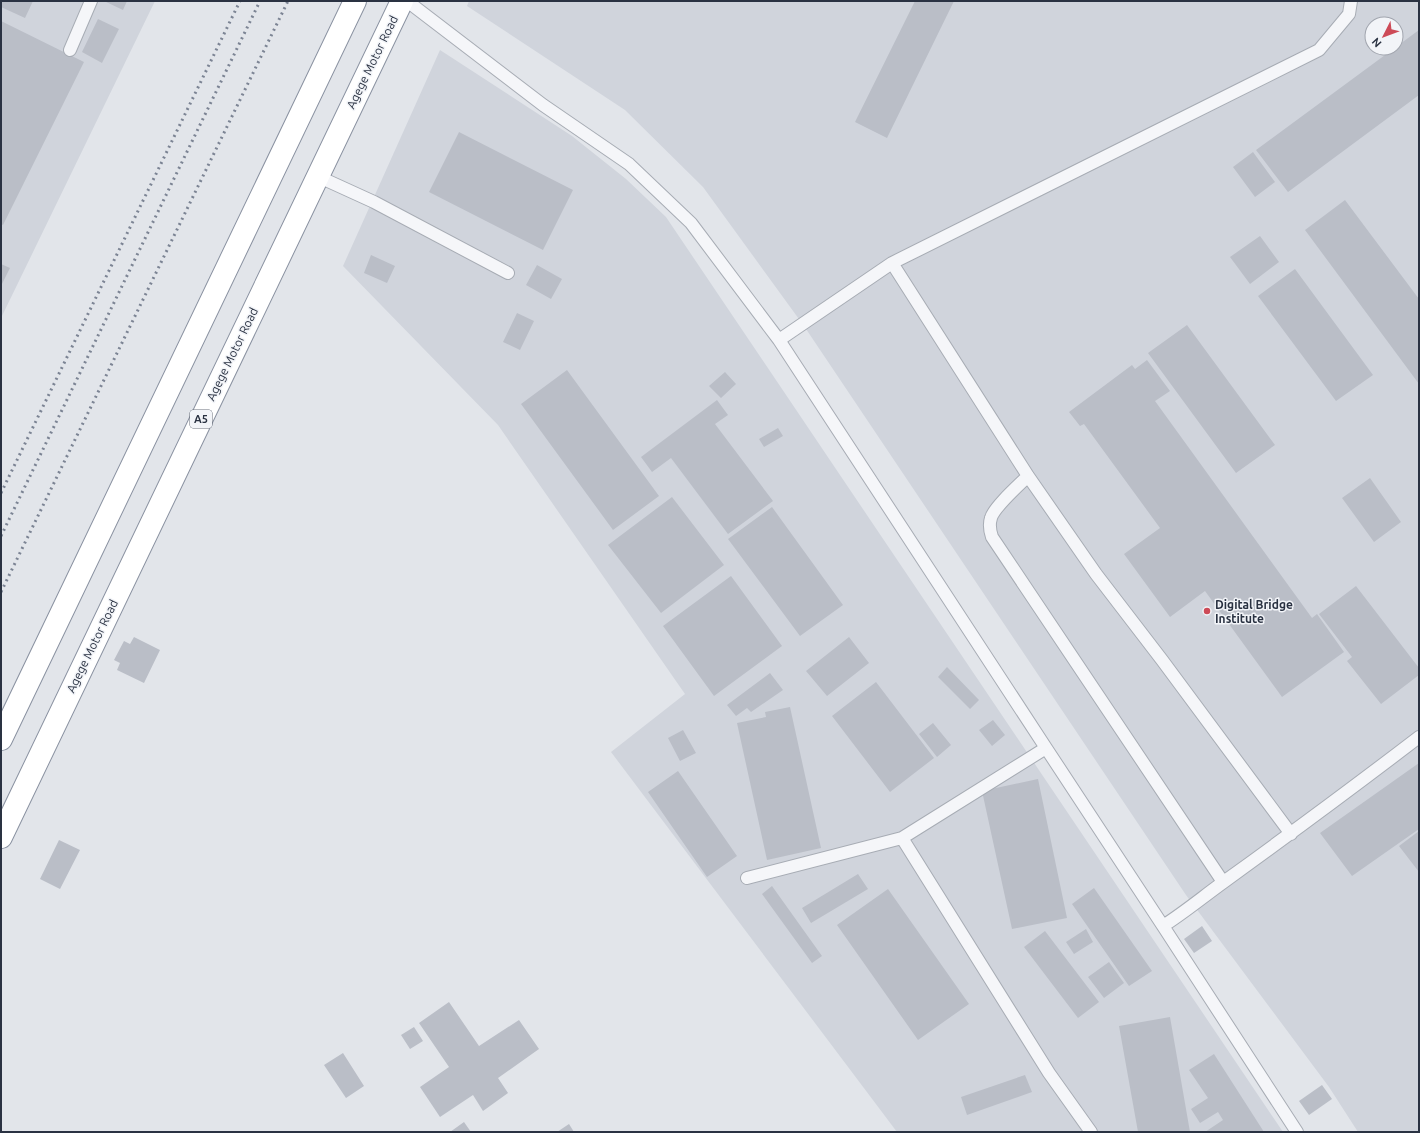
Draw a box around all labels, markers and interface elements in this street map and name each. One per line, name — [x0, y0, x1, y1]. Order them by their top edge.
street label: Agege Motor Road — [344, 13, 400, 111]
north arrow — [1364, 16, 1404, 56]
text: N — [1369, 36, 1384, 50]
street label: Agege Motor Road — [204, 305, 260, 403]
road number: A5 — [190, 410, 212, 428]
street label: Agege Motor Road — [64, 597, 120, 695]
place label: Digital Bridge Institute — [1215, 598, 1293, 625]
marker: Digital Bridge Institute — [1202, 606, 1212, 616]

